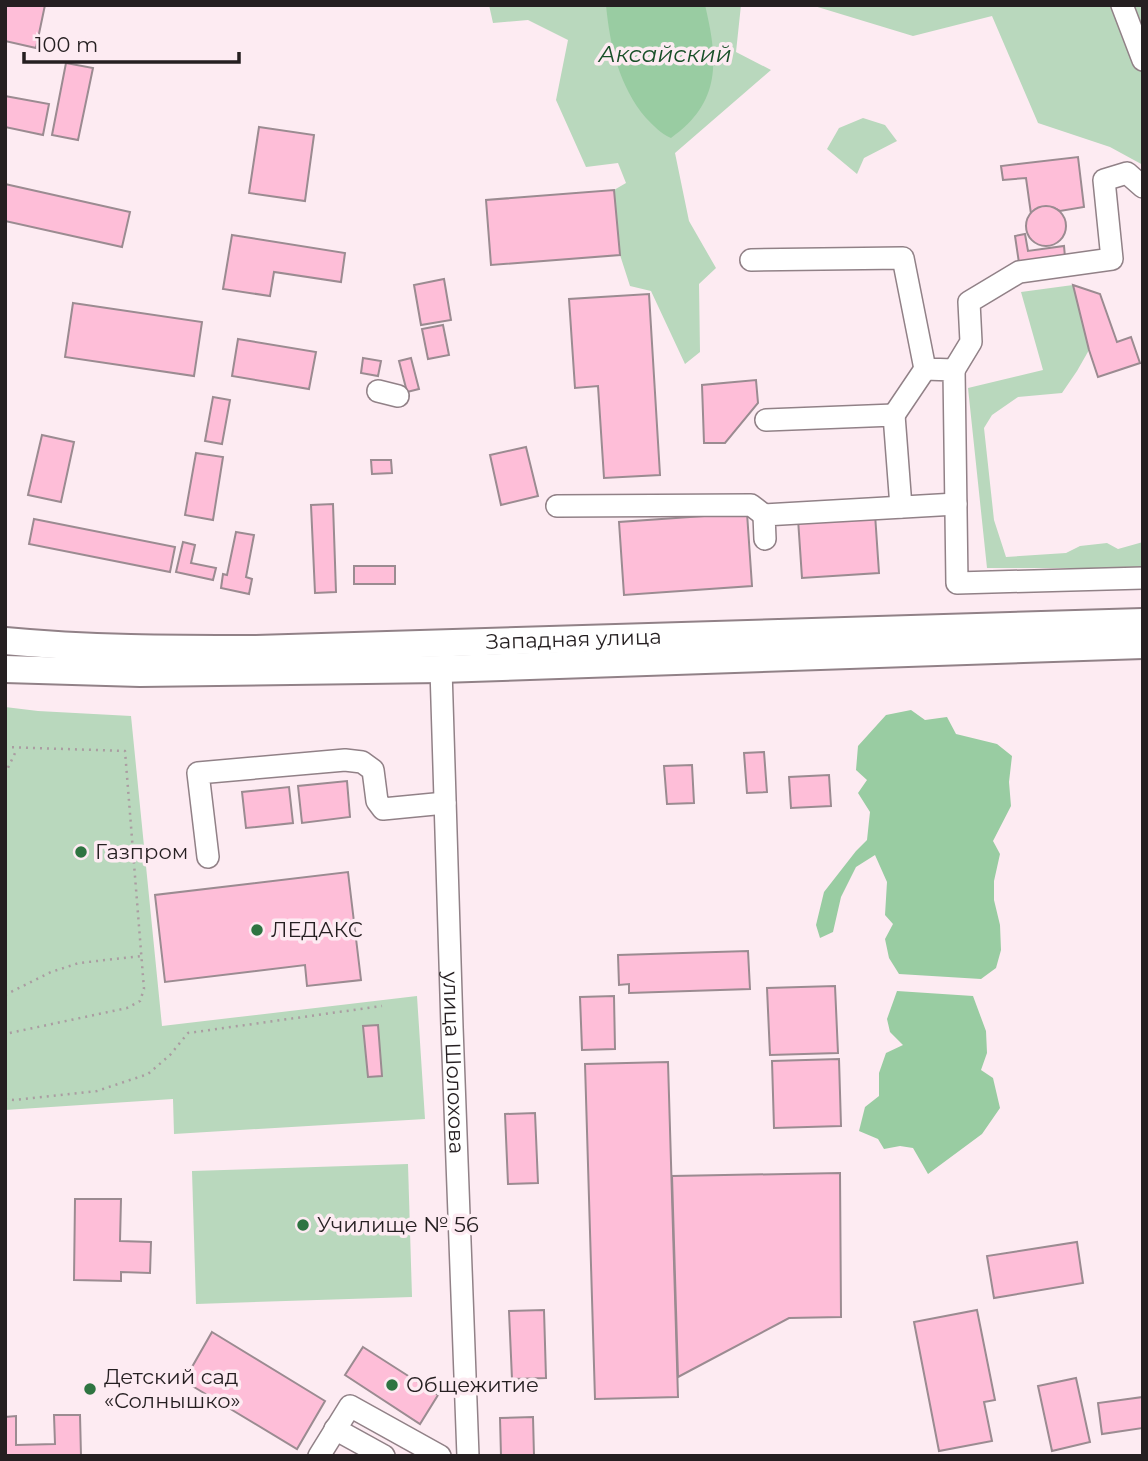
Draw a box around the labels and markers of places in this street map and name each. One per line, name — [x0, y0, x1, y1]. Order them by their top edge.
place label: Газпром — [95, 839, 188, 864]
marker: Газпром — [73, 844, 89, 860]
place label: ЛЕДАКС — [271, 917, 363, 942]
marker: ЛЕДАКС — [249, 922, 265, 938]
place label: Училище № 56 — [317, 1212, 479, 1237]
marker: Училище № 56 — [295, 1217, 311, 1233]
place label: Детский сад «Солнышко» — [104, 1364, 241, 1413]
place label: Общежитие — [406, 1372, 539, 1397]
marker: Общежитие — [384, 1377, 400, 1393]
marker: Детский сад «Солнышко» — [82, 1381, 98, 1397]

